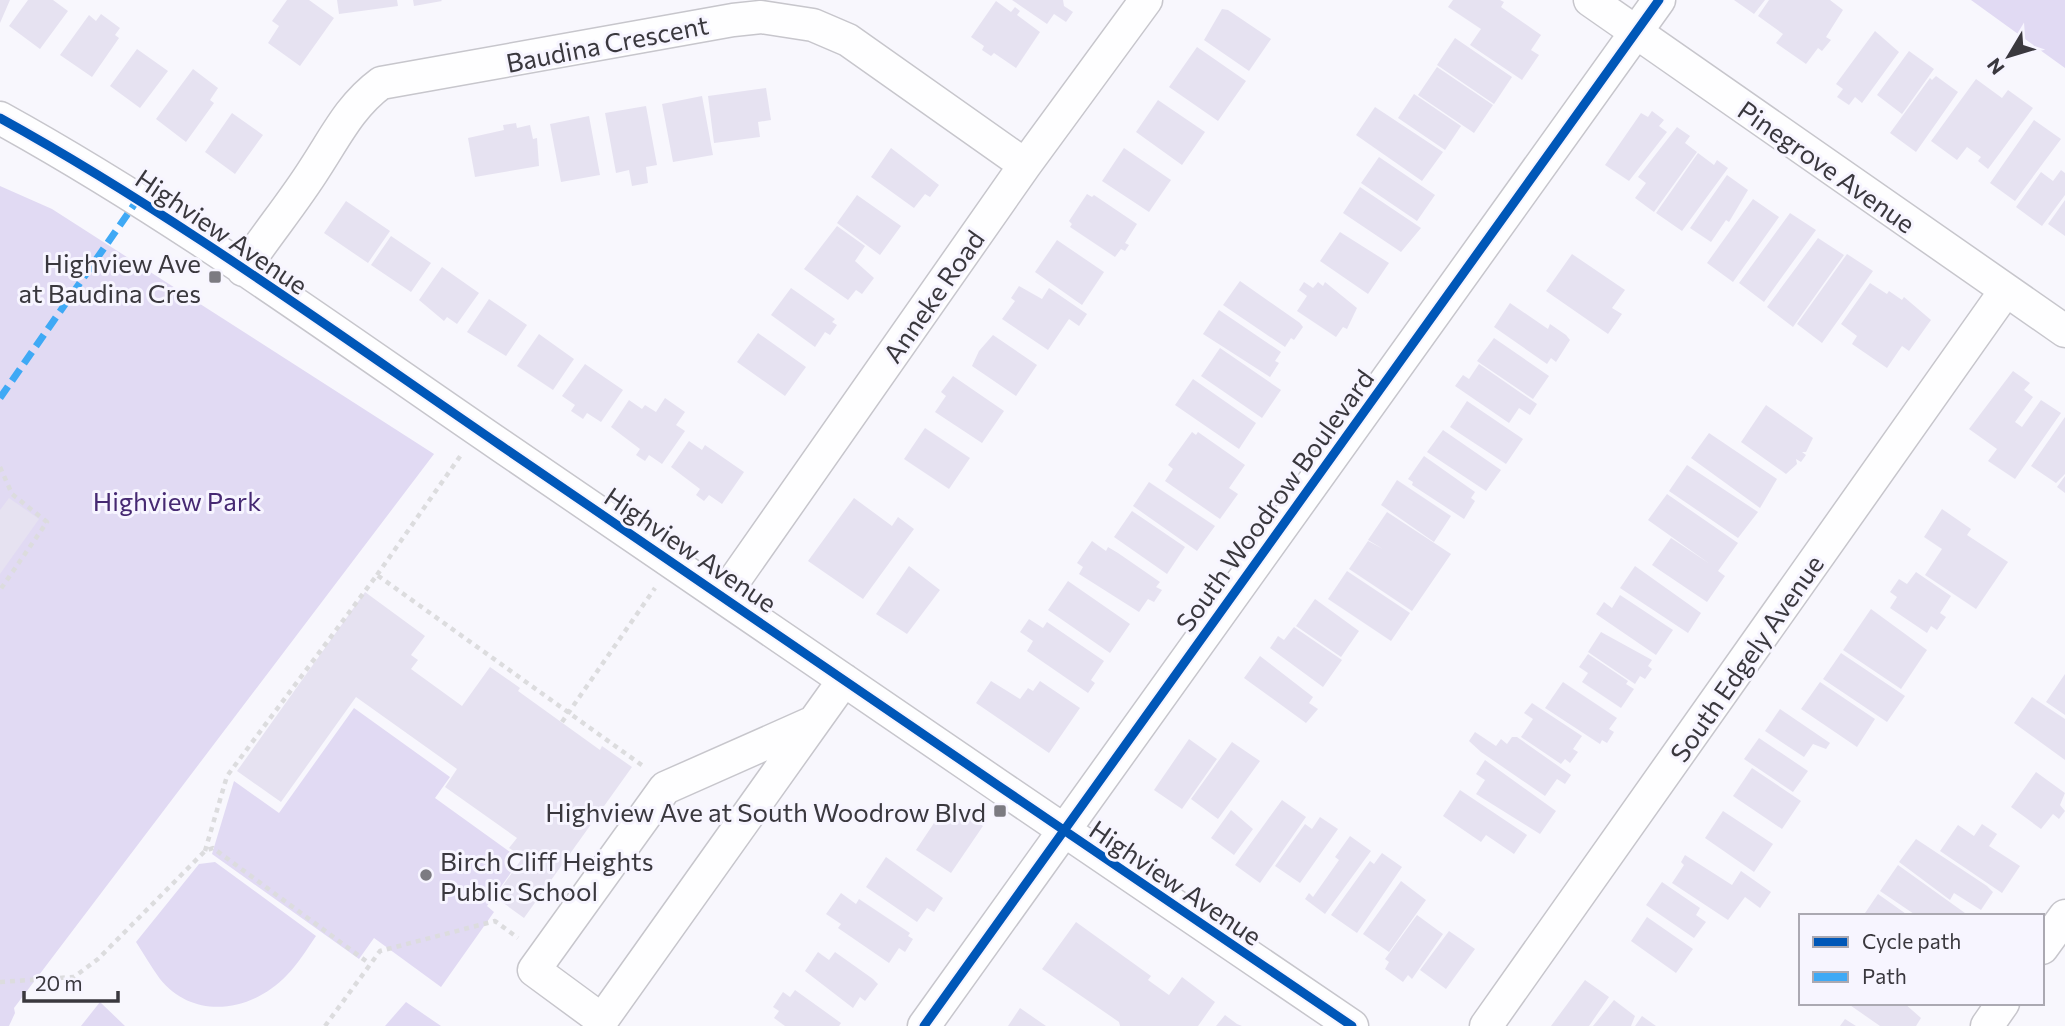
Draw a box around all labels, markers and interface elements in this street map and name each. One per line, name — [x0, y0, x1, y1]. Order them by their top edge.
street label: Baudina Crescent — [503, 8, 711, 78]
north arrow — [1974, 21, 2044, 91]
text: N — [1982, 54, 2009, 79]
street label: Pinegrove Avenue — [1733, 93, 1921, 239]
street label: Highview Avenue — [130, 162, 314, 300]
street label: Anneke Road — [876, 224, 990, 368]
place label: Highview Ave at Baudina Cres — [18, 247, 201, 308]
marker: Highview Ave at Baudina Cres — [207, 269, 223, 285]
street label: South Woodrow Boulevard — [1169, 363, 1379, 637]
street label: Highview Avenue — [599, 480, 783, 618]
park label: Highview Park — [93, 485, 261, 516]
street label: South Edgely Avenue — [1663, 549, 1829, 767]
place label: Highview Ave at South Woodrow Blvd — [545, 796, 986, 827]
marker: Highview Ave at South Woodrow Blvd — [992, 803, 1008, 819]
street label: Highview Avenue — [1084, 813, 1268, 951]
place label: Birch Cliff Heights Public School — [440, 845, 654, 906]
marker: Birch Cliff Heights Public School — [418, 867, 434, 883]
legend — [1799, 914, 2044, 1005]
text: Cycle path — [1862, 928, 1961, 953]
scale bar — [24, 960, 119, 1004]
text: Path — [1862, 963, 1907, 988]
text: 20 m — [35, 970, 83, 995]

